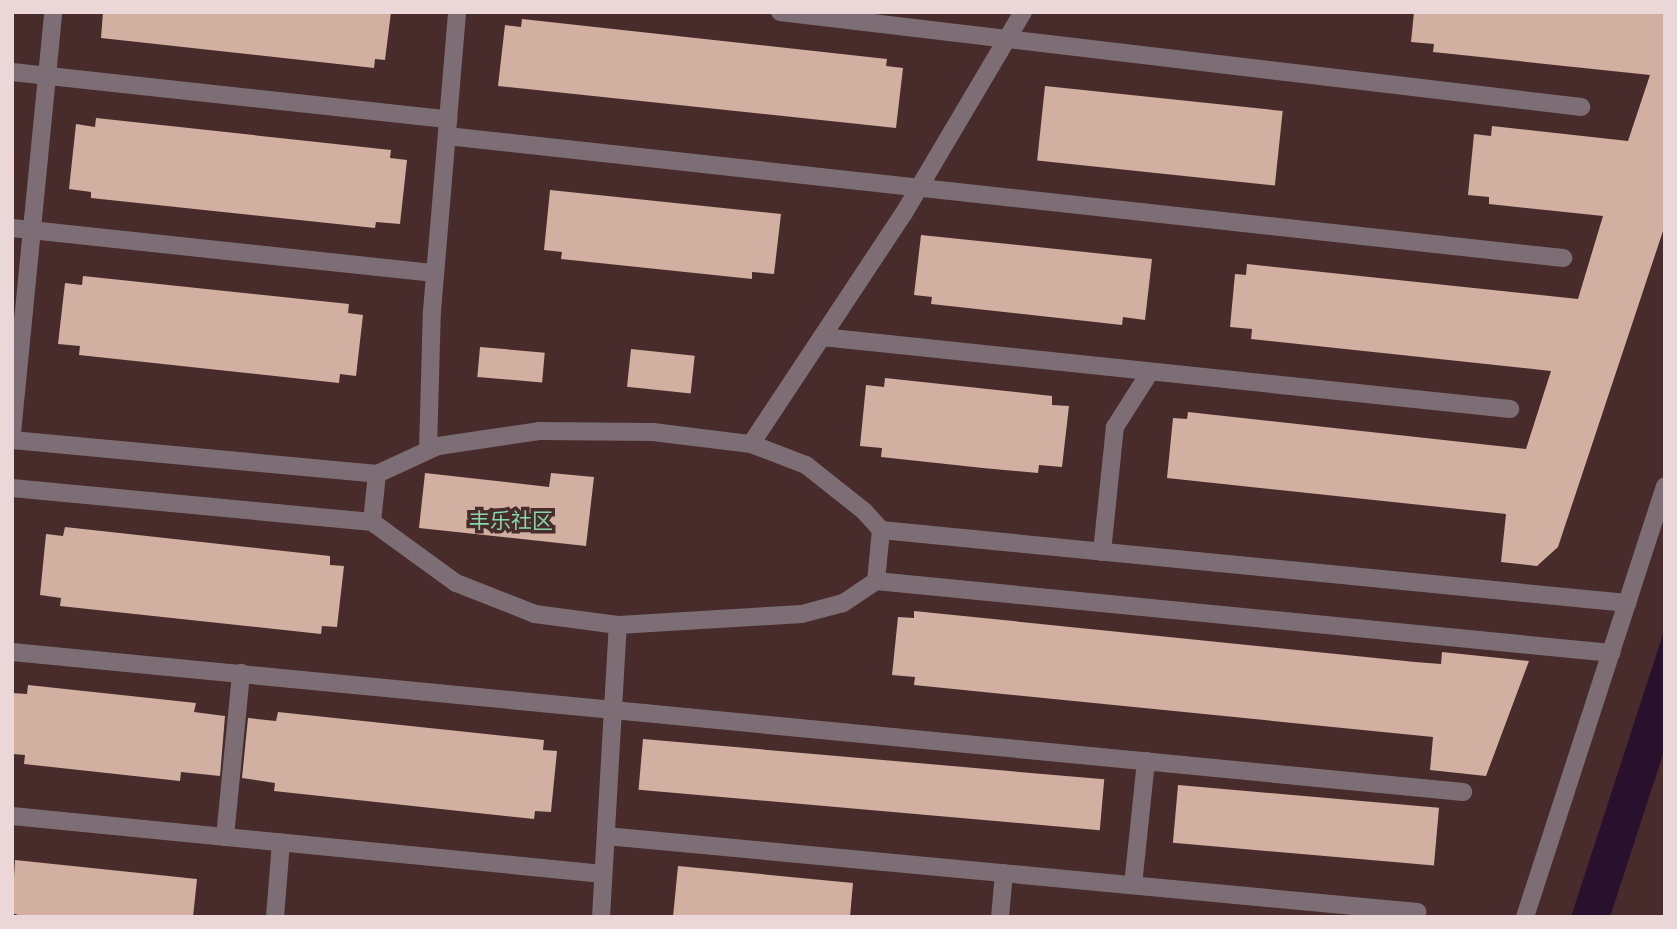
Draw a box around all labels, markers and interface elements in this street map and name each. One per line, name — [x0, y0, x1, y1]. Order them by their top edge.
district label: 丰乐社区 — [469, 507, 553, 533]

